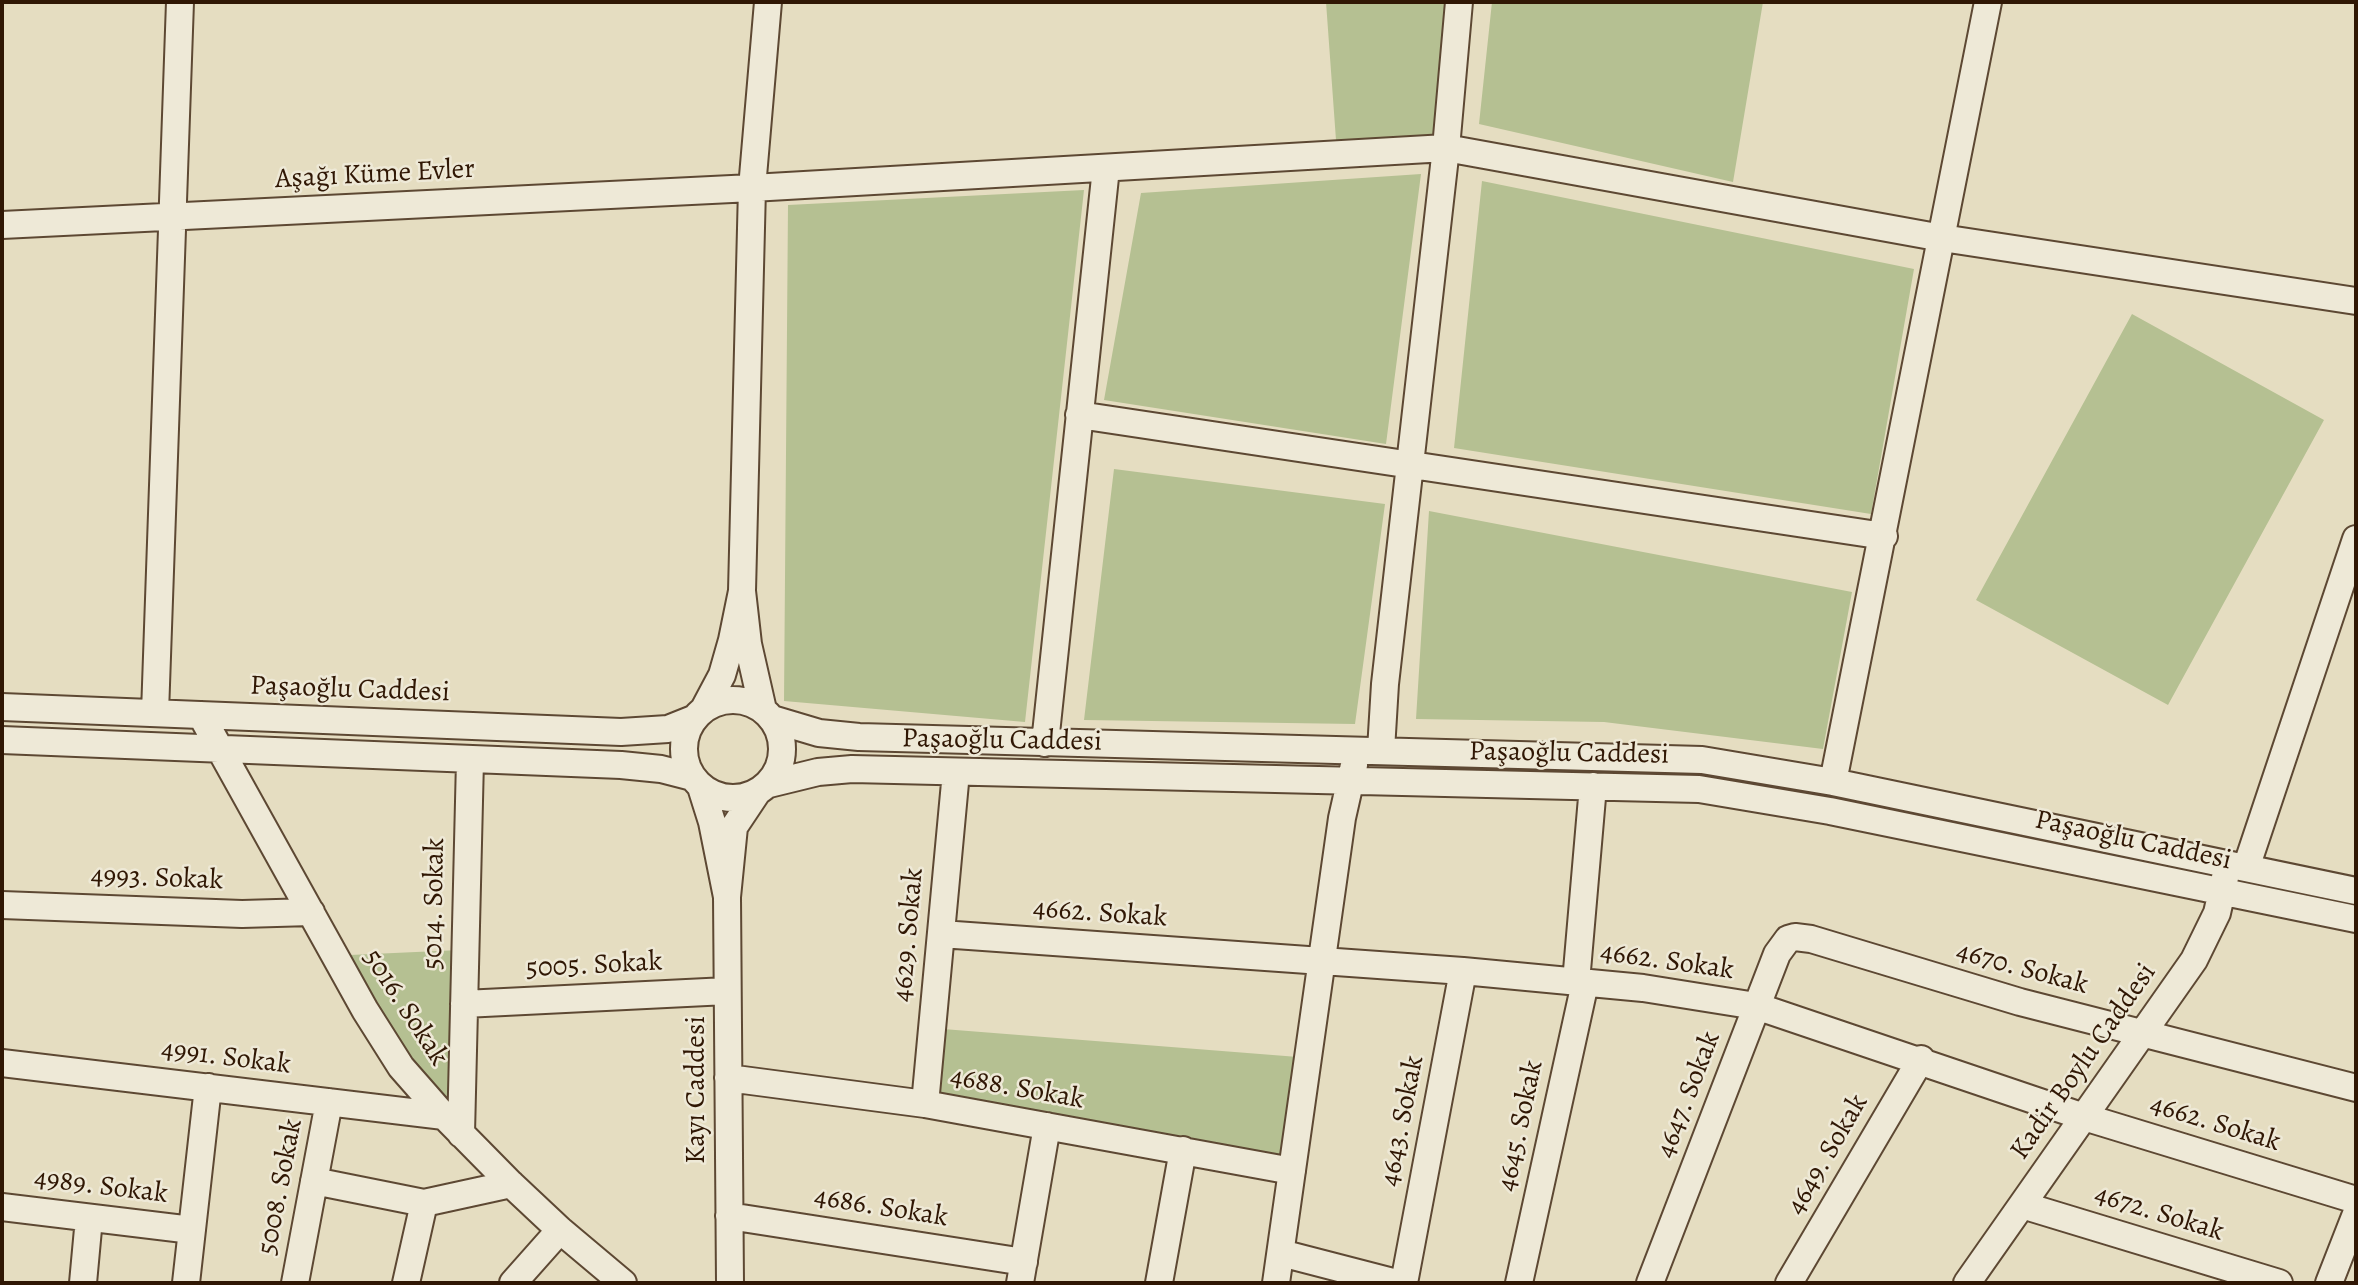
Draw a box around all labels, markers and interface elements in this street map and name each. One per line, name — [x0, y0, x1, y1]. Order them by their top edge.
street label: Aşağı Küme Evler — [274, 153, 476, 197]
street label: Paşaoğlu Caddesi — [249, 670, 451, 710]
street label: Paşaoğlu Caddesi — [902, 722, 1102, 760]
street label: Paşaoğlu Caddesi — [1469, 735, 1669, 773]
street label: Paşaoğlu Caddesi — [2032, 804, 2234, 878]
street label: 5014. Sokak — [417, 838, 453, 970]
street label: 4993. Sokak — [90, 860, 224, 898]
street label: 4629. Sokak — [886, 867, 932, 1003]
street label: 4662. Sokak — [1032, 893, 1168, 935]
street label: 4670. Sokak — [1952, 935, 2092, 1003]
street label: 4662. Sokak — [1598, 936, 1736, 988]
street label: 5016. Sokak — [355, 943, 455, 1073]
street label: 5005. Sokak — [525, 946, 663, 986]
street label: Kadir Boylu Caddesi — [2004, 957, 2164, 1167]
street label: Kayı Caddesi — [680, 1016, 714, 1164]
street label: 4647. Sokak — [1650, 1027, 1728, 1163]
street label: 4991. Sokak — [159, 1033, 293, 1083]
street label: 4643. Sokak — [1374, 1053, 1432, 1189]
street label: 4645. Sokak — [1491, 1057, 1551, 1195]
street label: 4688. Sokak — [947, 1061, 1087, 1117]
street label: 4662. Sokak — [2146, 1088, 2284, 1160]
street label: 4649. Sokak — [1780, 1089, 1876, 1221]
street label: 5008. Sokak — [251, 1116, 311, 1258]
street label: 4989. Sokak — [32, 1162, 170, 1212]
street label: 4672. Sokak — [2090, 1178, 2228, 1250]
street label: 4686. Sokak — [812, 1181, 950, 1235]

